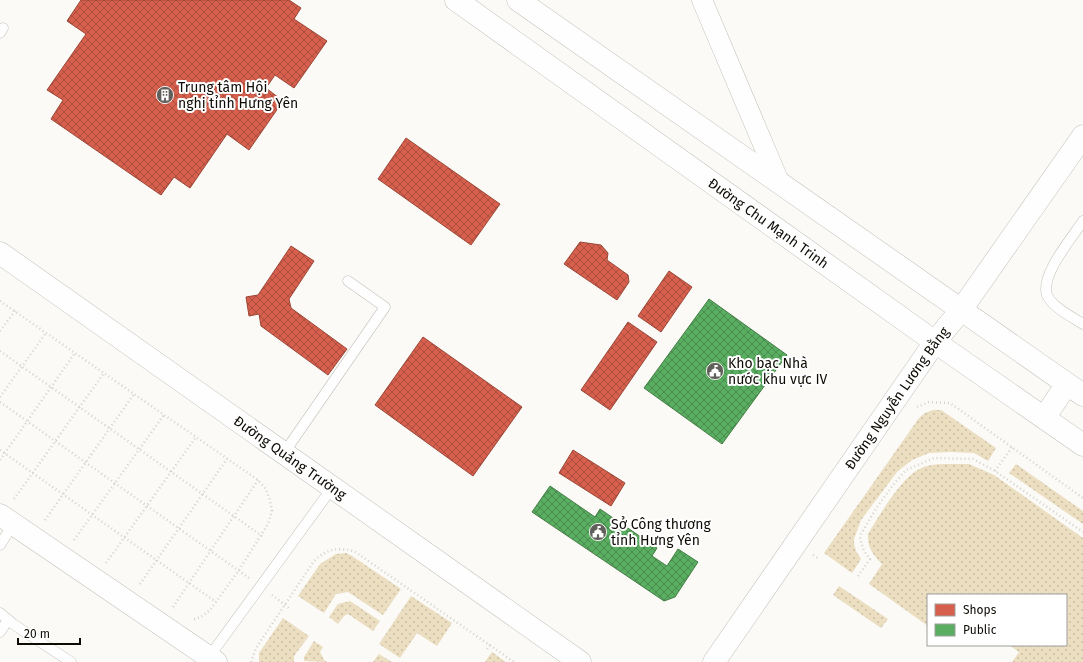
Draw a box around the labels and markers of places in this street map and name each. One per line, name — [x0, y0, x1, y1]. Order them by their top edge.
place label: Trung tâm Hội nghị tỉnh Hưng Yên — [178, 79, 298, 112]
building icon: Trung tâm Hội nghị tỉnh Hưng Yên — [155, 85, 175, 105]
place label: Kho bạc Nhà nước khu vực IV — [728, 355, 828, 388]
public building icon: Kho bạc Nhà nước khu vực IV — [705, 361, 725, 381]
place label: Sở Công thương tỉnh Hưng Yên — [611, 516, 712, 549]
public building icon: Sở Công thương tỉnh Hưng Yên — [588, 522, 608, 542]

